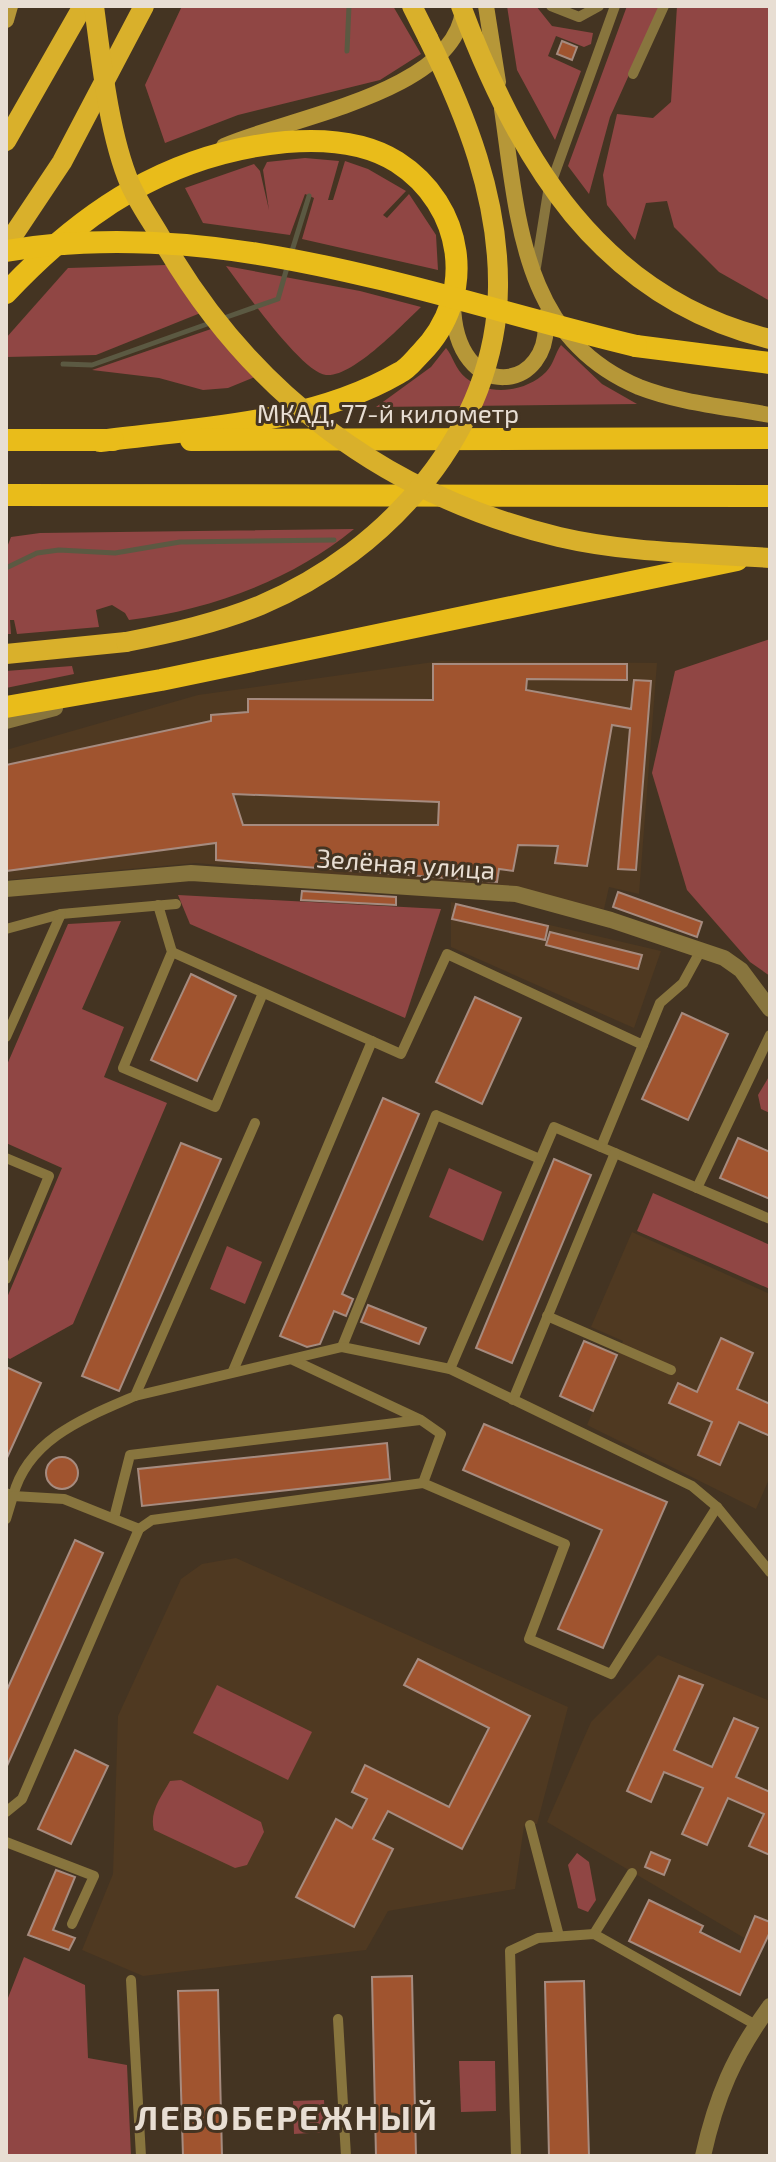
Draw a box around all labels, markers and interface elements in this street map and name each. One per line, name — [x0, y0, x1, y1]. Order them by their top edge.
street label: МКАД, 77-й километр — [257, 397, 519, 428]
street label: Зелёная улица — [316, 841, 496, 886]
district label: ЛЕВОБЕРЕЖНЫЙ — [135, 2096, 439, 2137]

